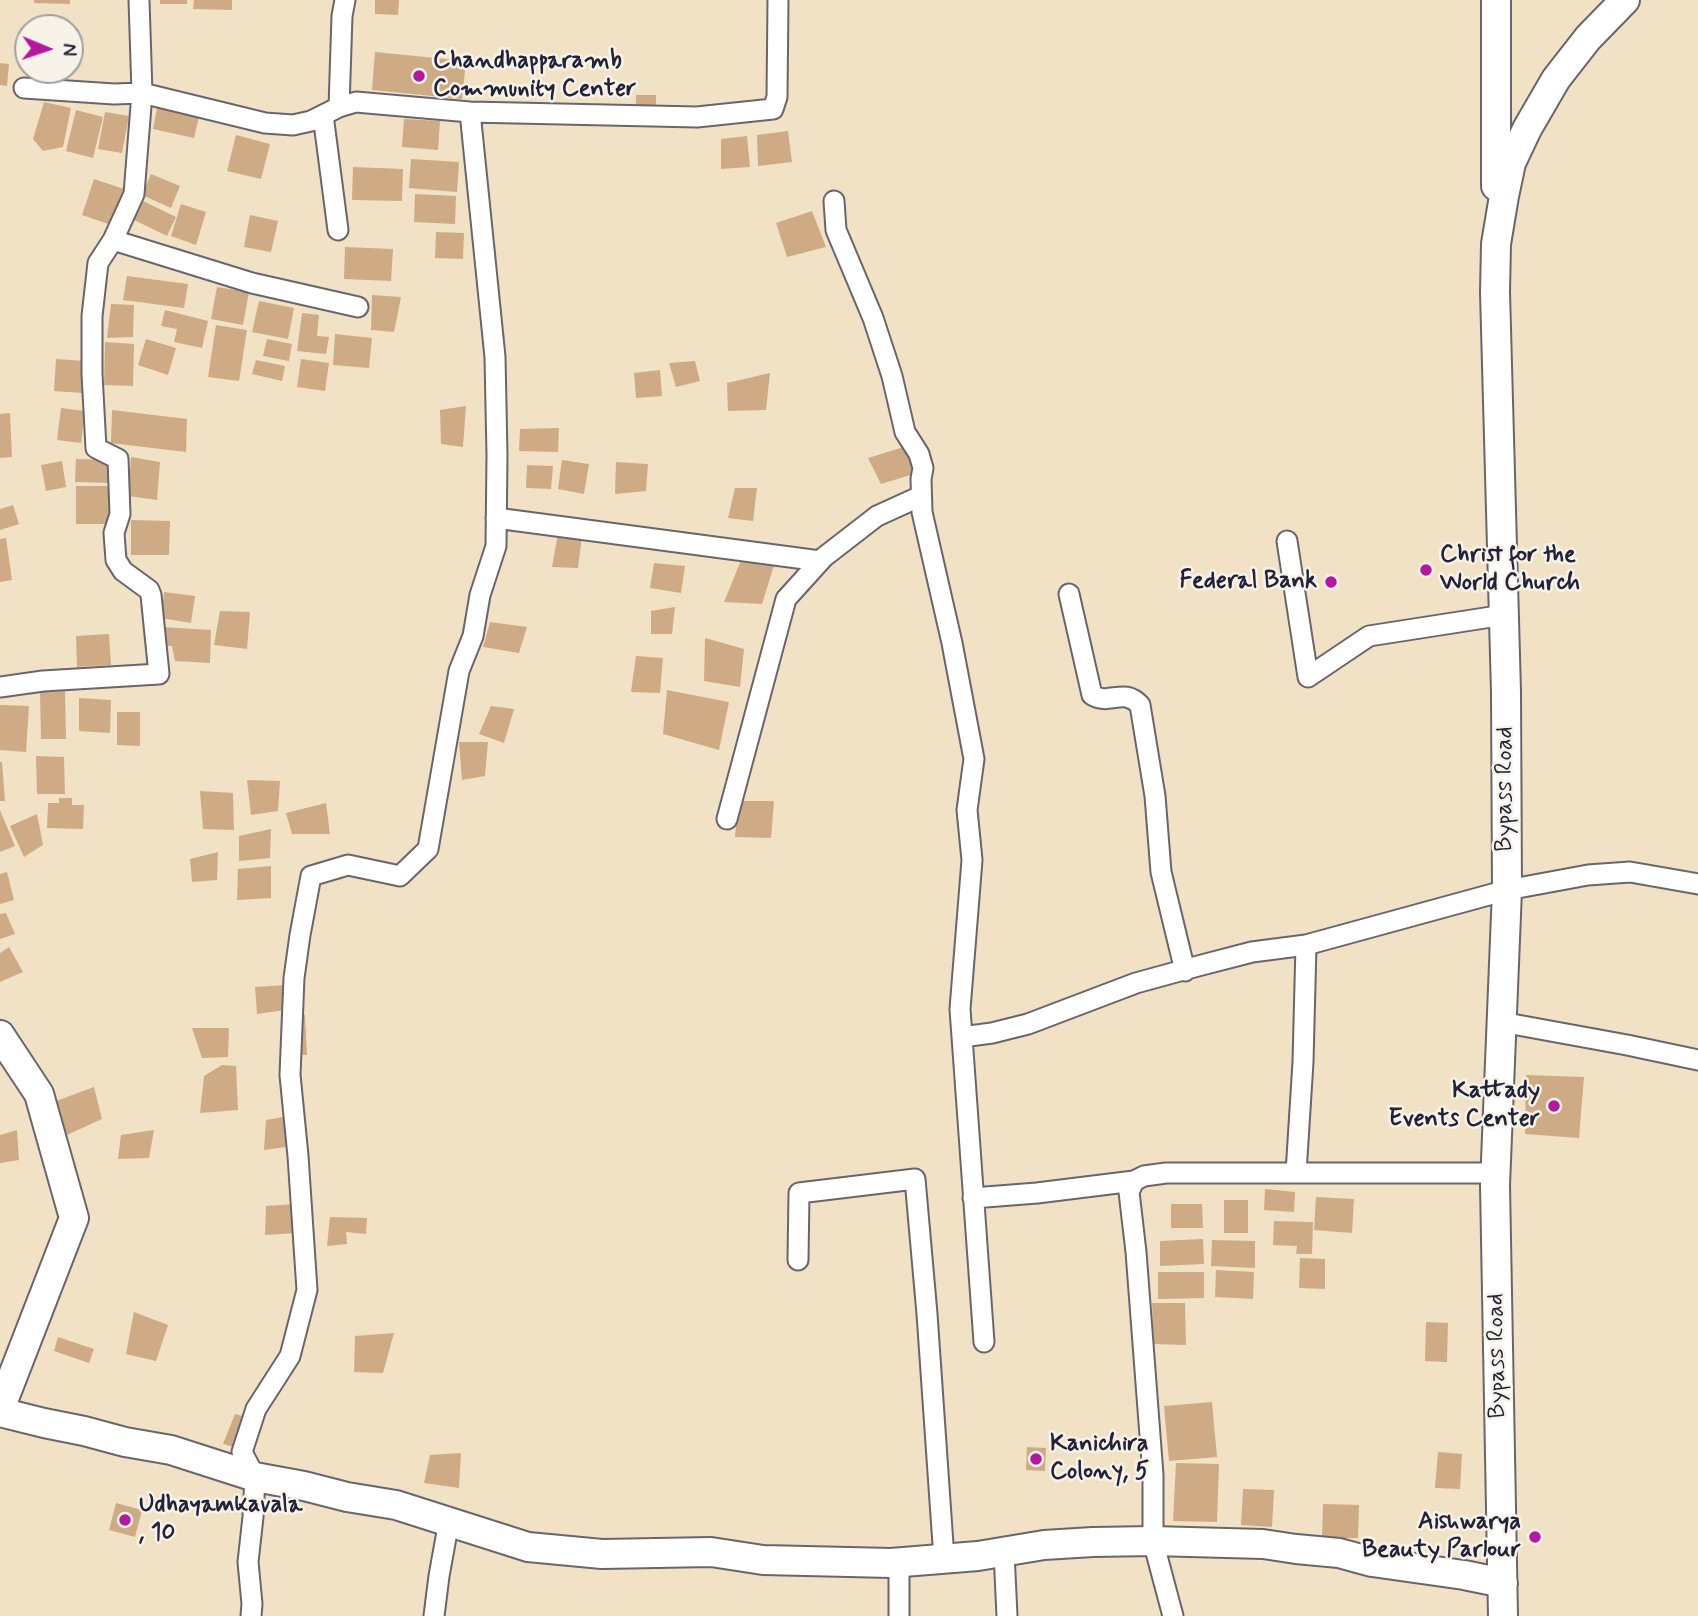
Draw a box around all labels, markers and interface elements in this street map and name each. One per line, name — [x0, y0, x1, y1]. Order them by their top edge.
north arrow — [14, 14, 84, 84]
text: N — [56, 43, 81, 56]
place label: Chandhapparamb Community Center — [433, 48, 636, 104]
marker: Chandhapparamb Community Center — [411, 68, 427, 84]
place label: Christ for the World Church — [1440, 542, 1580, 598]
marker: Christ for the World Church — [1418, 562, 1434, 578]
place label: Federal Bank — [1180, 568, 1317, 596]
marker: Federal Bank — [1323, 574, 1339, 590]
street label: Bypass Road — [1492, 726, 1520, 852]
place label: Kattady Events Center — [1389, 1078, 1540, 1134]
marker: Kattady Events Center — [1546, 1098, 1562, 1114]
street label: Bypass Road — [1483, 1293, 1513, 1419]
place label: Kanichira Colony, 5 — [1050, 1431, 1149, 1487]
marker: Kanichira Colony, 5 — [1028, 1451, 1044, 1467]
place label: Udhayamkavala , 10 — [139, 1492, 302, 1548]
place label: Aishwarya Beauty Parlour — [1362, 1509, 1521, 1565]
marker: Udhayamkavala , 10 — [117, 1512, 133, 1528]
marker: Aishwarya Beauty Parlour — [1527, 1529, 1543, 1545]

